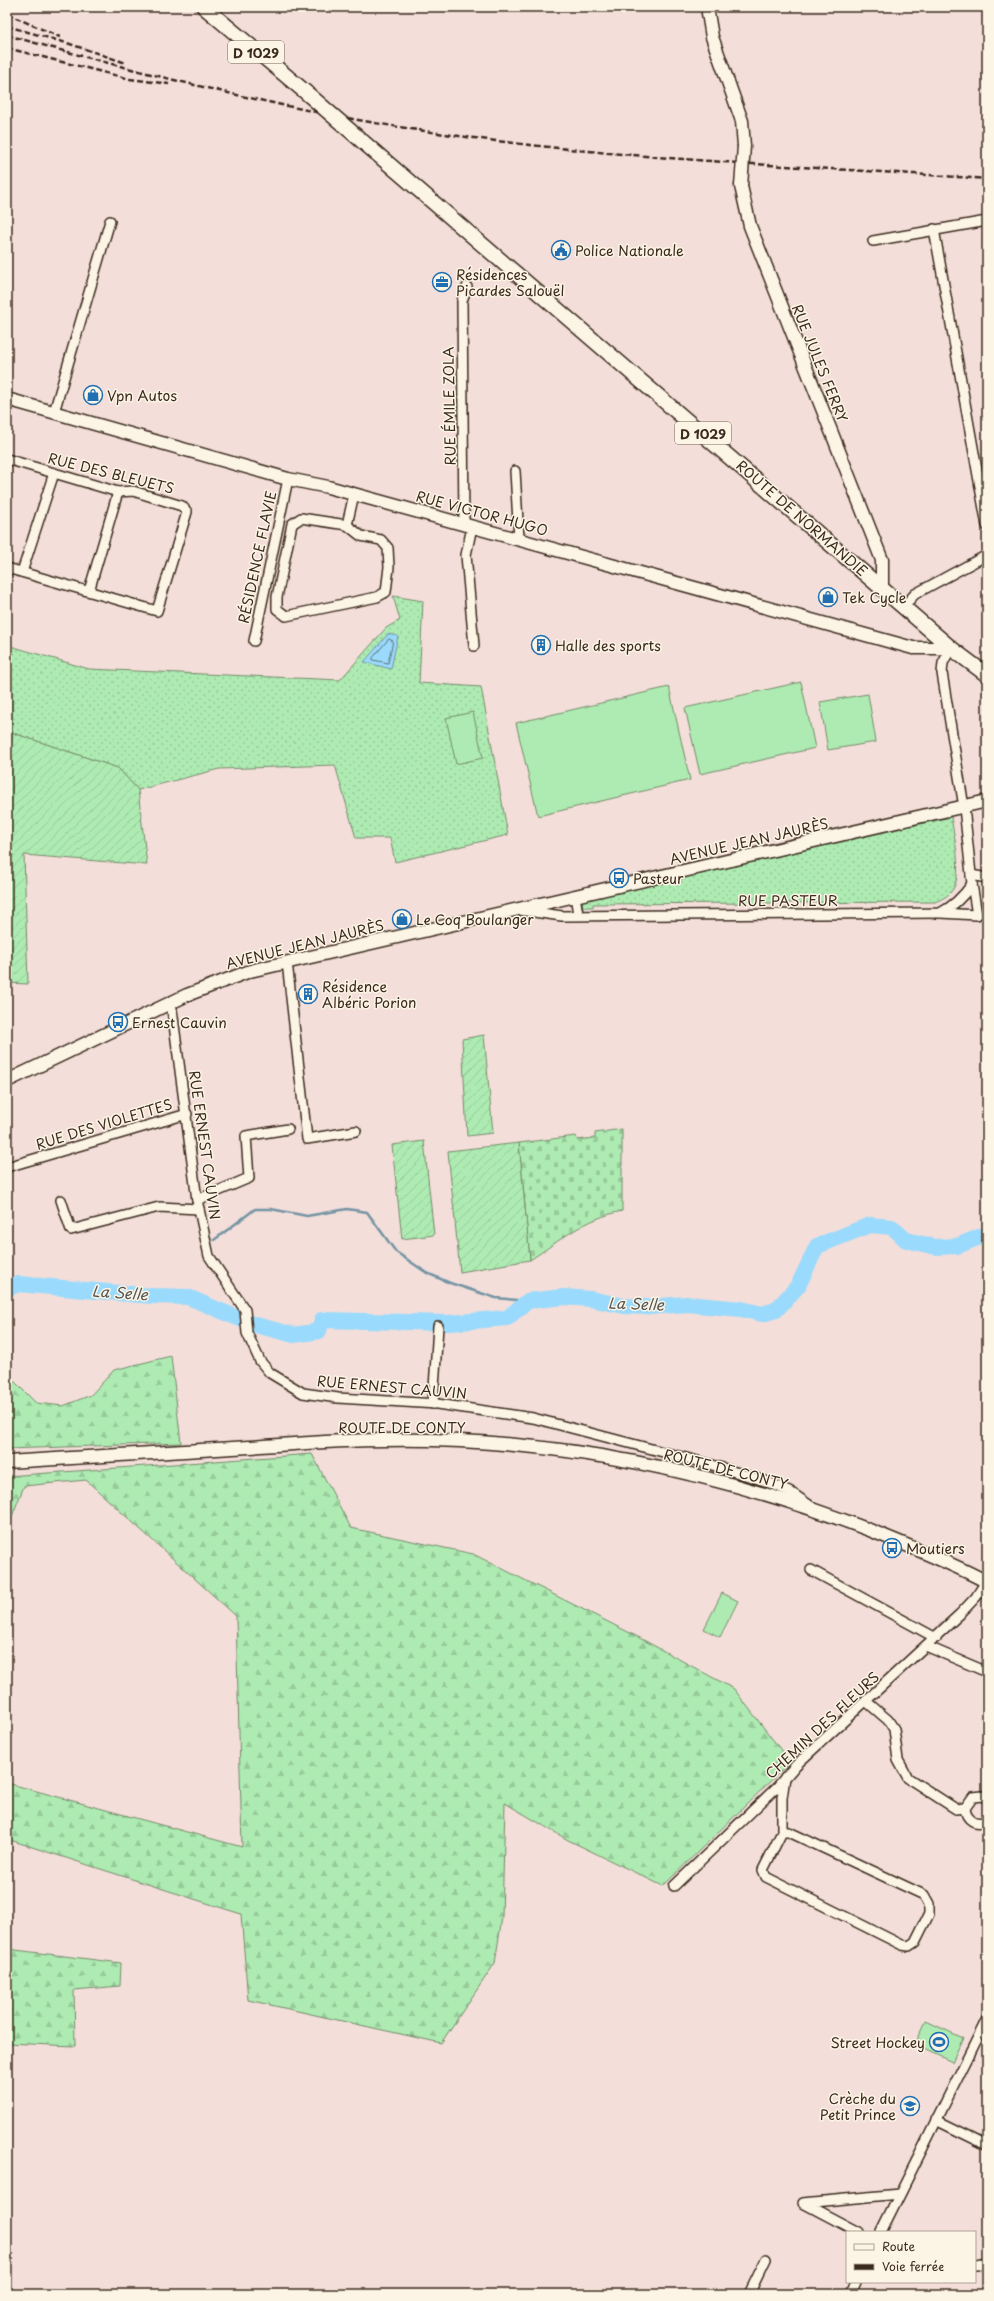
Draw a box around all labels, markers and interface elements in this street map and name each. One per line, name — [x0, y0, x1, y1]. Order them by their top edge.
road number: D 1029 — [228, 41, 284, 63]
public building icon: Police Nationale — [550, 239, 572, 261]
place label: Police Nationale — [575, 240, 684, 261]
place label: Résidences Picardes Salouël — [456, 264, 564, 301]
office icon: Résidences Picardes Salouël — [431, 271, 453, 293]
street label: RUE JULES FERRY — [787, 301, 853, 426]
street label: RUE ÉMILE ZOLA — [437, 346, 461, 466]
shop icon: Vpn Autos — [82, 384, 104, 406]
place label: Vpn Autos — [107, 385, 177, 406]
road number: D 1029 — [675, 422, 731, 444]
street label: RUE DES BLEUETS — [46, 447, 176, 499]
street label: ROUTE DE NORMANDIE — [732, 455, 872, 581]
street label: RUE VICTOR HUGO — [414, 485, 550, 541]
street label: RÉSIDENCE FLAVIE — [233, 489, 281, 625]
shop icon: Tek Cycle — [817, 586, 839, 608]
place label: Tek Cycle — [842, 587, 907, 608]
building icon: Halle des sports — [530, 634, 552, 656]
place label: Halle des sports — [555, 635, 661, 656]
street label: AVENUE JEAN JAURÈS — [668, 813, 830, 869]
bus stop icon: Pasteur — [608, 867, 630, 889]
place label: Pasteur — [633, 868, 684, 889]
street label: RUE PASTEUR — [738, 890, 838, 911]
shop icon: Le Coq Boulanger — [391, 908, 413, 930]
place label: Le Coq Boulanger — [416, 909, 534, 930]
street label: AVENUE JEAN JAURÈS — [224, 914, 386, 974]
place label: Résidence Albéric Porion — [322, 976, 416, 1013]
building icon: Résidence Albéric Porion — [297, 983, 319, 1005]
bus stop icon: Ernest Cauvin — [107, 1011, 129, 1033]
place label: Ernest Cauvin — [132, 1012, 227, 1033]
street label: RUE ERNEST CAUVIN — [184, 1069, 226, 1221]
street label: RUE DES VIOLETTES — [33, 1093, 175, 1155]
water label: La Selle — [91, 1279, 150, 1305]
water label: La Selle — [608, 1291, 665, 1315]
street label: RUE ERNEST CAUVIN — [316, 1370, 468, 1404]
street label: ROUTE DE CONTY — [338, 1417, 466, 1438]
street label: ROUTE DE CONTY — [662, 1443, 790, 1495]
bus stop icon: Moutiers — [881, 1537, 903, 1559]
place label: Moutiers — [906, 1538, 965, 1559]
street label: CHEMIN DES FLEURS — [760, 1667, 884, 1783]
sports icon: Street Hockey — [928, 2031, 950, 2053]
place label: Street Hockey — [831, 2032, 925, 2053]
place label: Crèche du Petit Prince — [820, 2088, 896, 2125]
school or university icon: Crèche du Petit Prince — [899, 2095, 921, 2117]
legend — [846, 2231, 976, 2283]
text: Route — [882, 2237, 915, 2255]
text: Voie ferrée — [882, 2257, 944, 2275]

